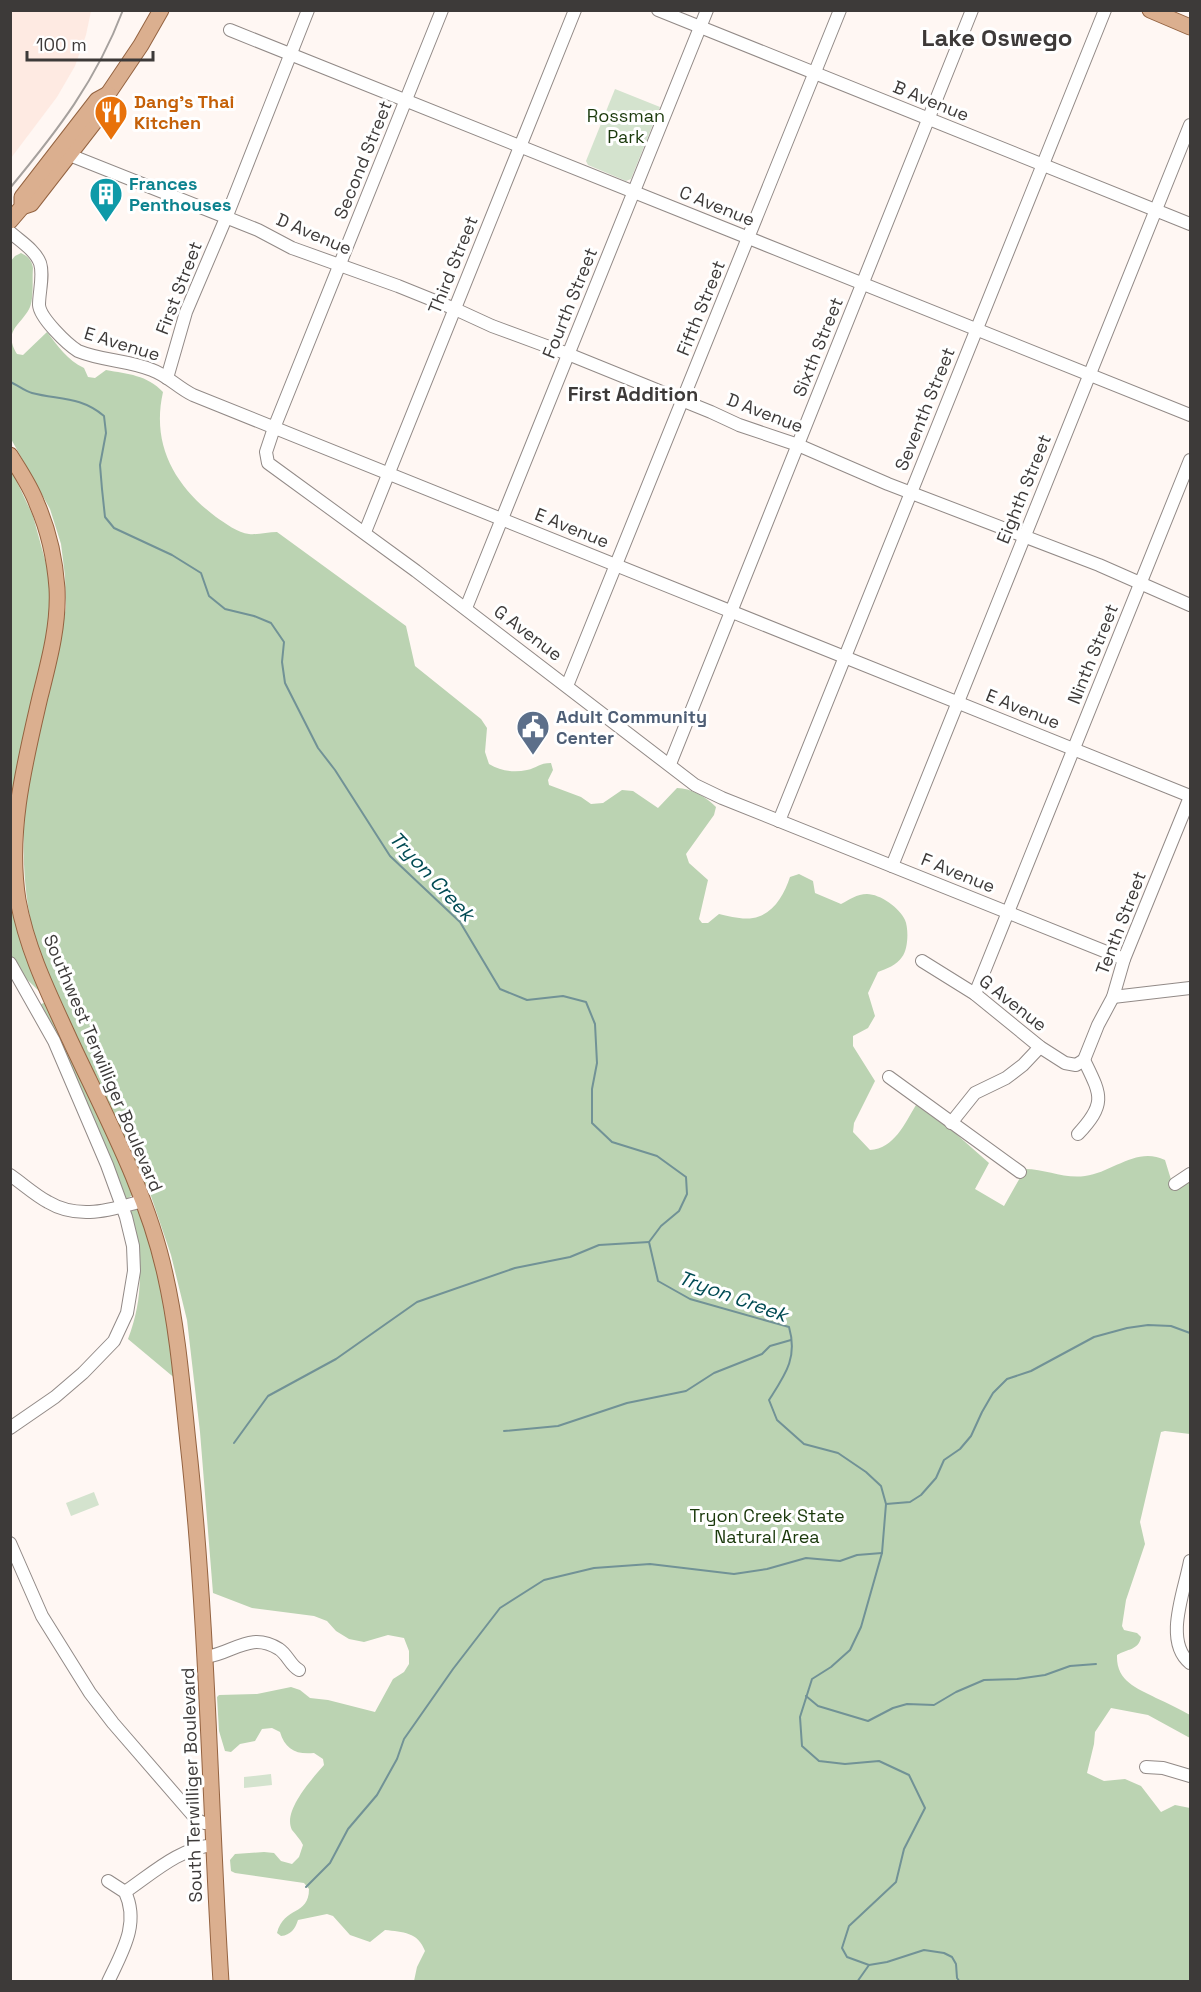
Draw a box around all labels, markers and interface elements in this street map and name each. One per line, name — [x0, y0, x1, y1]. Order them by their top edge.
district label: Lake Oswego — [921, 22, 1073, 53]
scale bar — [27, 24, 153, 62]
text: 100 m — [36, 33, 87, 56]
street label: B Avenue — [890, 75, 973, 126]
place label: Dang's Thai Kitchen — [134, 90, 234, 134]
restaurant icon: Dang's Thai Kitchen — [93, 94, 129, 141]
street label: Second Street — [328, 97, 397, 222]
park label: Rossman Park — [587, 104, 665, 148]
place label: Frances Penthouses — [129, 172, 232, 216]
building icon: Frances Penthouses — [88, 176, 124, 223]
street label: C Avenue — [676, 180, 758, 231]
street label: D Avenue — [273, 207, 355, 260]
street label: Third Street — [422, 212, 483, 317]
street label: First Street — [150, 238, 207, 338]
street label: Fourth Street — [537, 244, 602, 362]
street label: Fifth Street — [671, 257, 730, 359]
street label: Sixth Street — [787, 294, 848, 400]
street label: E Avenue — [81, 321, 163, 366]
street label: Seventh Street — [889, 344, 960, 474]
district label: First Addition — [568, 381, 698, 407]
street label: D Avenue — [724, 387, 807, 438]
street label: Eighth Street — [991, 431, 1056, 547]
street label: E Avenue — [532, 502, 613, 553]
street label: G Avenue — [489, 599, 567, 666]
street label: Ninth Street — [1062, 600, 1123, 707]
street label: E Avenue — [983, 683, 1064, 734]
place label: Adult Community Center — [556, 705, 707, 749]
public building icon: Adult Community Center — [515, 709, 551, 756]
water label: Tryon Creek — [384, 825, 482, 928]
street label: F Avenue — [918, 847, 999, 898]
street label: Tenth Street — [1090, 868, 1151, 978]
street label: Southwest Terwilliger Boulevard — [39, 931, 168, 1195]
street label: G Avenue — [975, 969, 1052, 1036]
water label: Tryon Creek — [675, 1264, 793, 1329]
park label: Tryon Creek State Natural Area — [689, 1504, 845, 1548]
street label: South Terwilliger Boulevard — [176, 1667, 207, 1903]

